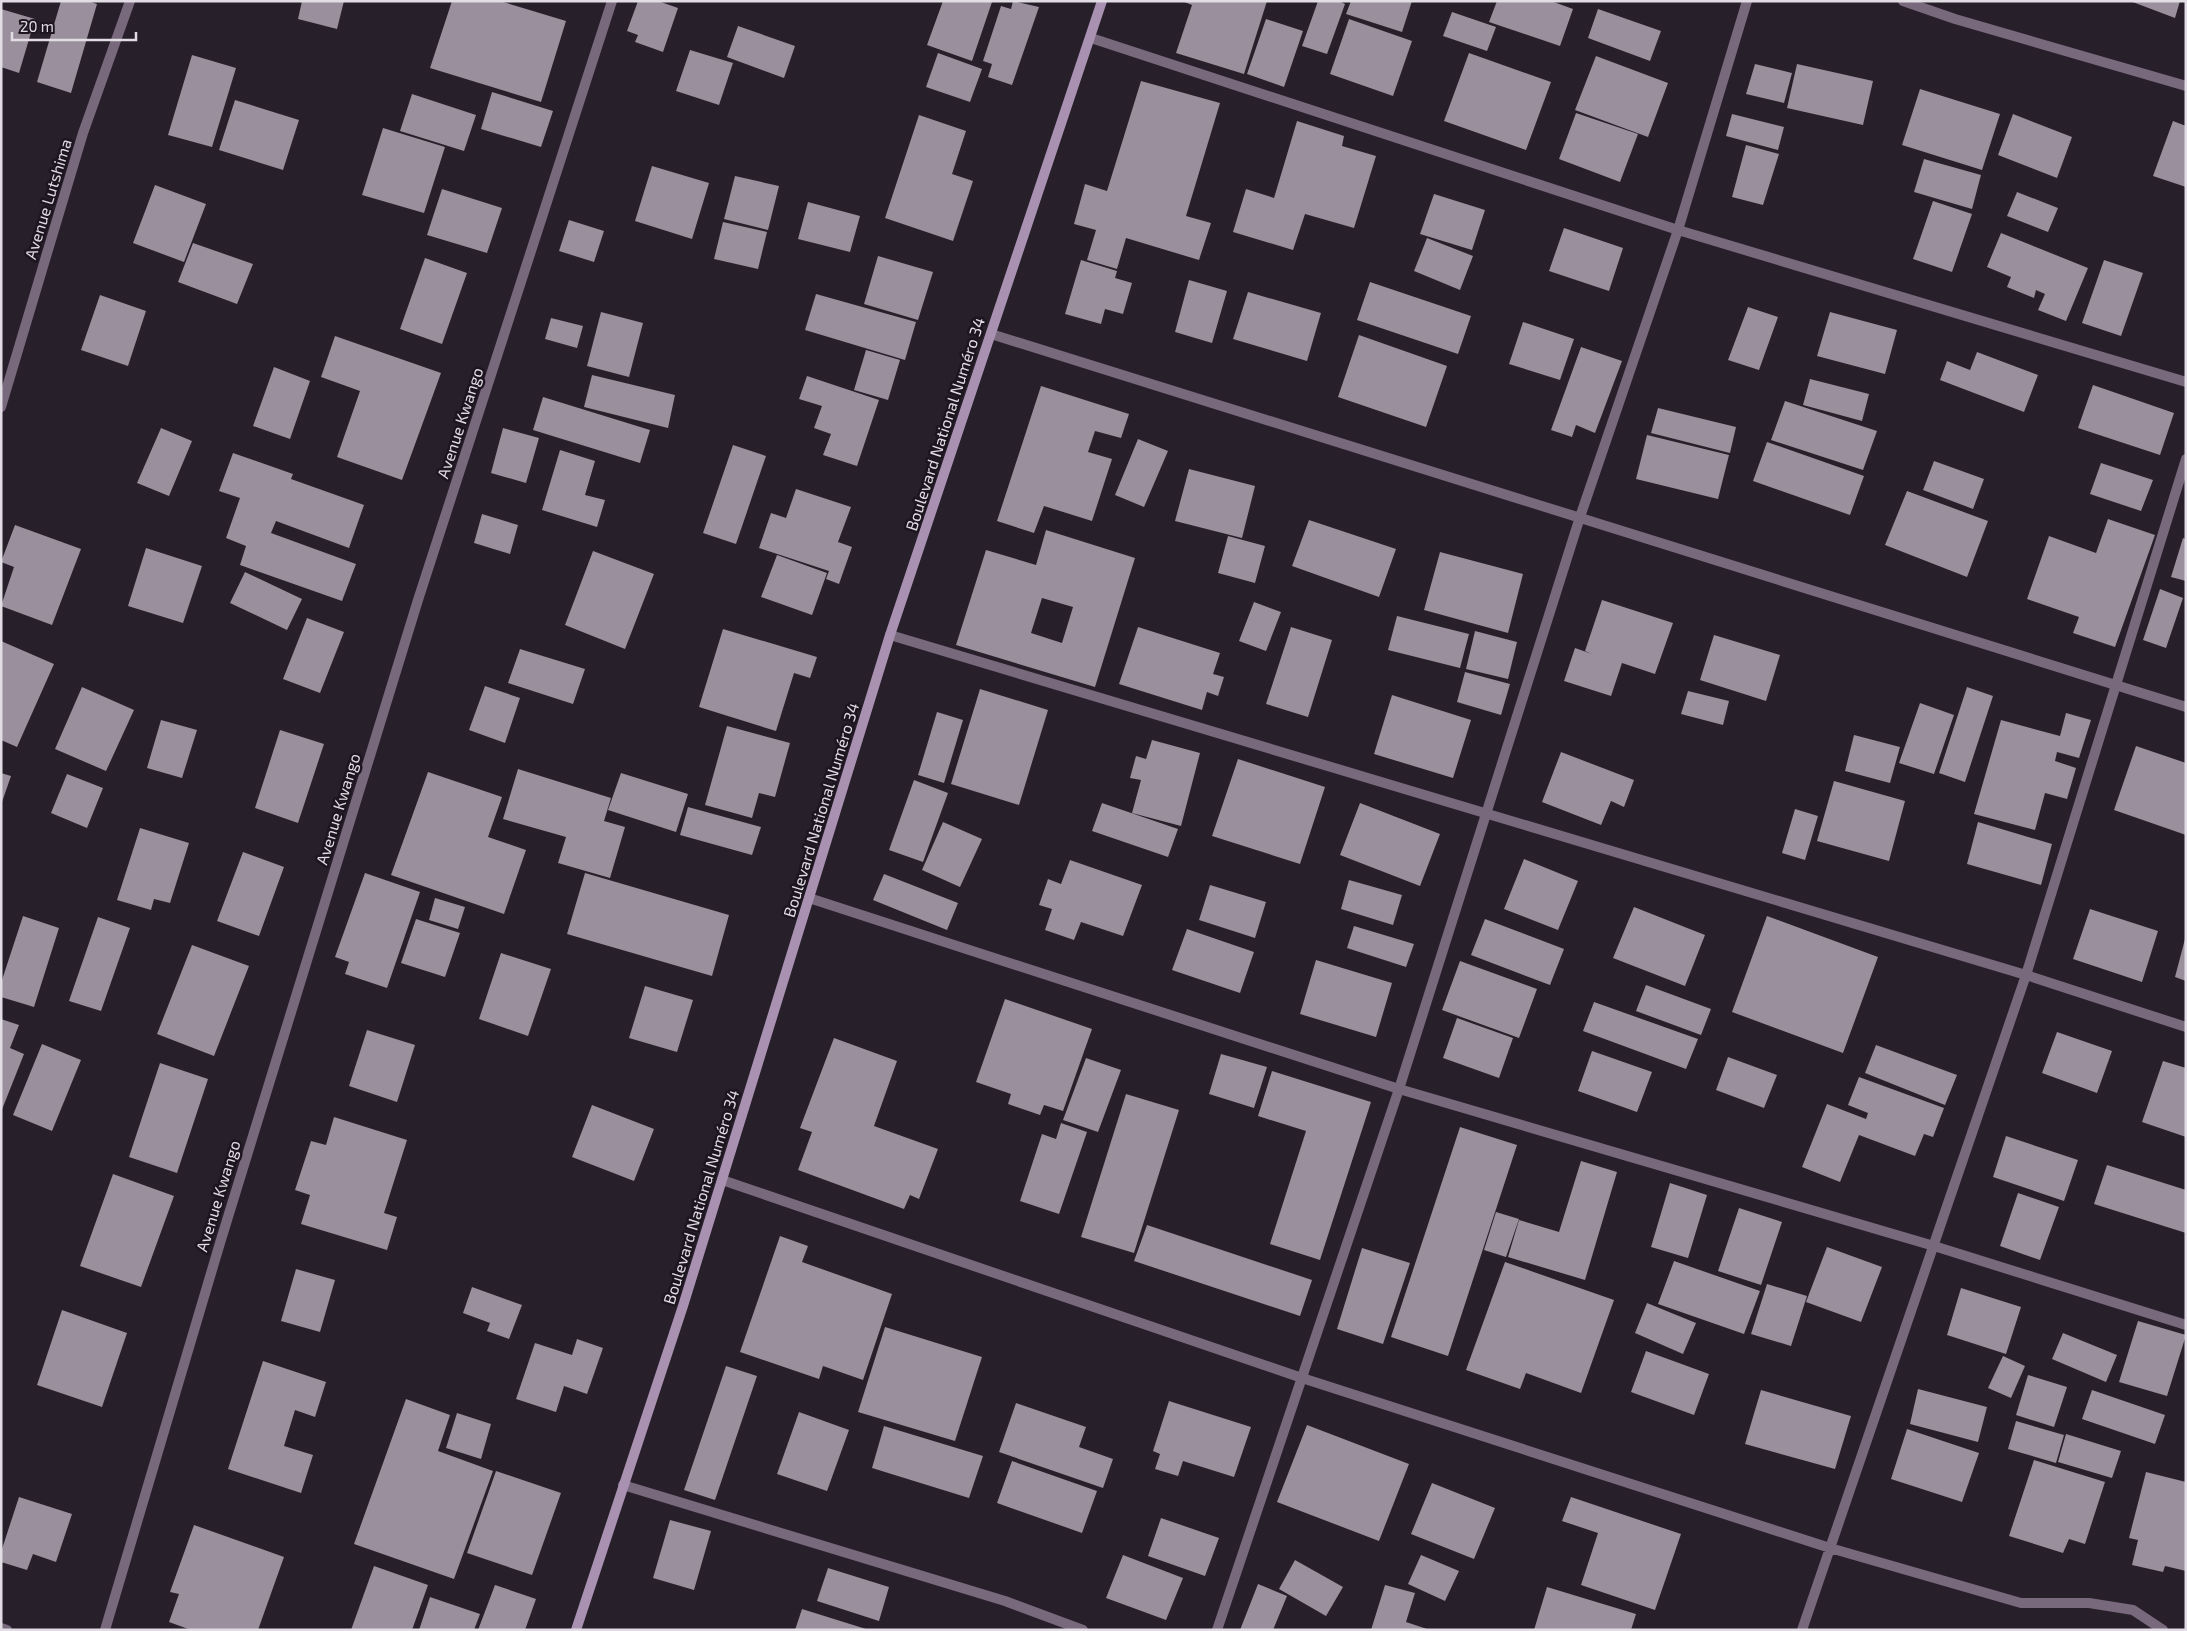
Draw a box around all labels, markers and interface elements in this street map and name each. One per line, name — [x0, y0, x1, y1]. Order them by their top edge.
scale bar — [12, 10, 136, 42]
text: 20 m — [20, 17, 54, 35]
street label: Avenue Lutshima — [20, 136, 75, 261]
street label: Boulevard National Numéro 34 — [901, 315, 988, 533]
street label: Avenue Kwango — [433, 365, 486, 481]
street label: Boulevard National Numéro 34 — [779, 700, 862, 919]
street label: Avenue Kwango — [312, 751, 363, 867]
street label: Boulevard National Numéro 34 — [659, 1087, 742, 1306]
street label: Avenue Kwango — [192, 1138, 243, 1254]

